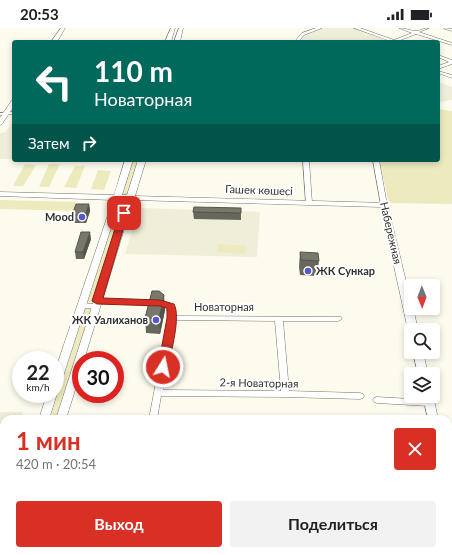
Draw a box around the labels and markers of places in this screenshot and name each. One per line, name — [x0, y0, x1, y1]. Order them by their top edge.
pin — [107, 196, 141, 230]
place label: Mood — [45, 210, 74, 223]
marker: Mood — [77, 212, 87, 222]
place label: ЖК Сункар — [316, 264, 375, 277]
marker: ЖК Сункар — [303, 266, 313, 276]
place label: ЖК Уалиханов — [72, 313, 148, 326]
marker: ЖК Уалиханов — [151, 315, 161, 325]

